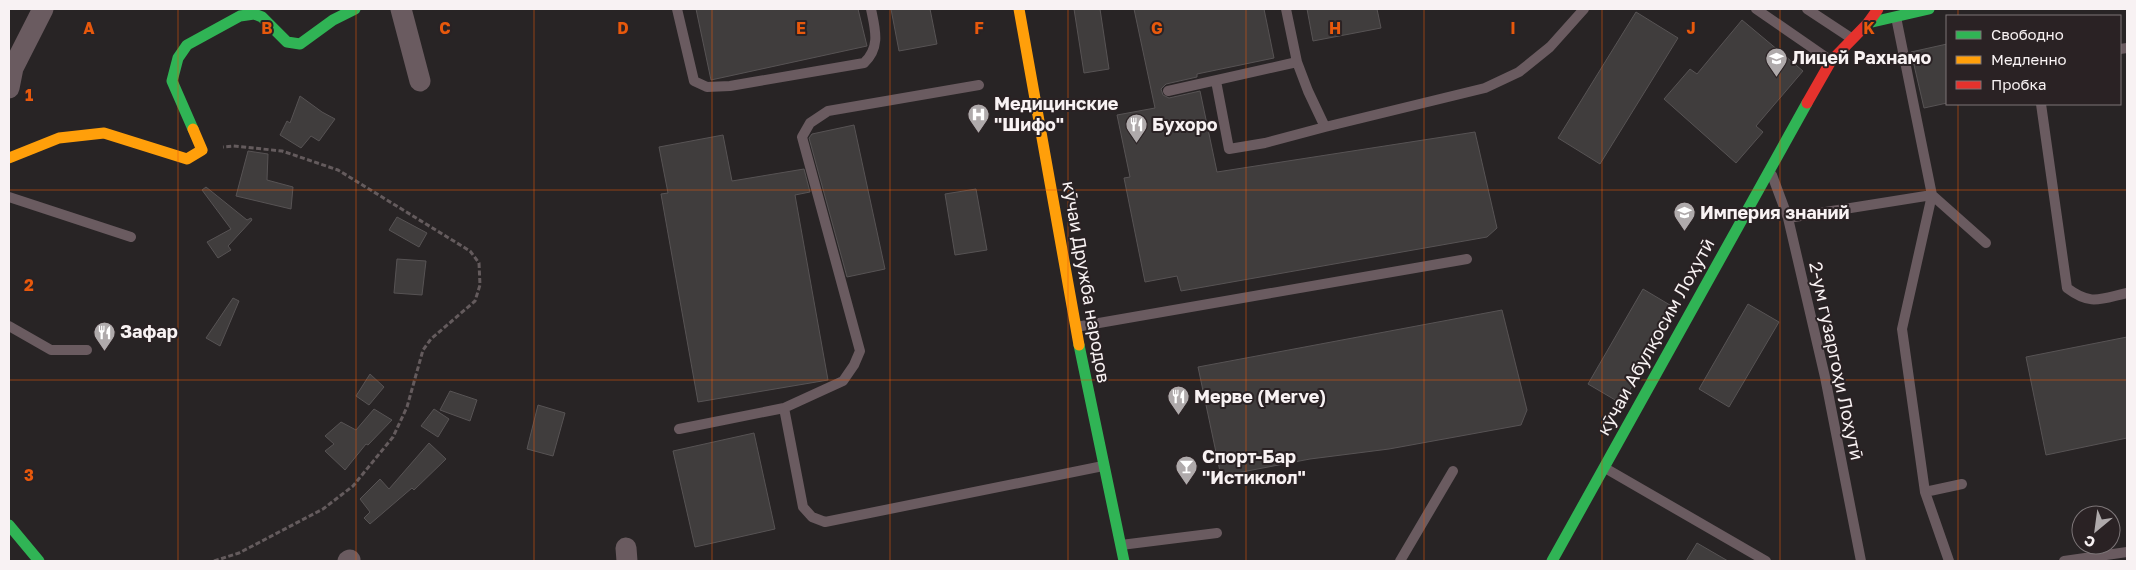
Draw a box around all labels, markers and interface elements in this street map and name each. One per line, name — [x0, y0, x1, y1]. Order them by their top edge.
legend — [1946, 15, 2121, 105]
text: A — [83, 18, 95, 38]
text: B — [261, 18, 273, 38]
text: C — [439, 18, 451, 38]
text: D — [617, 18, 629, 38]
text: E — [796, 18, 806, 38]
text: F — [974, 18, 984, 38]
text: G — [1151, 18, 1163, 38]
text: H — [1329, 18, 1341, 38]
text: I — [1510, 18, 1516, 38]
text: J — [1686, 18, 1696, 38]
text: K — [1863, 18, 1875, 38]
text: Свободно — [1991, 25, 2064, 43]
school or university icon: Лицей Рахнамо — [1764, 46, 1788, 77]
place label: Лицей Рахнамо — [1792, 46, 1932, 68]
text: Медленно — [1991, 50, 2067, 68]
text: Пробка — [1991, 75, 2046, 93]
text: 1 — [25, 85, 33, 105]
place label: Медицинские "Шифо" — [994, 92, 1119, 135]
hospital icon: Медицинские "Шифо" — [966, 102, 990, 133]
restaurant icon: Бухоро — [1124, 113, 1148, 144]
place label: Бухоро — [1152, 113, 1218, 135]
street label: кӯчаи Дружба народов — [1058, 179, 1116, 384]
school or university icon: Империя знаний — [1672, 201, 1696, 232]
place label: Империя знаний — [1700, 201, 1850, 223]
street label: кӯчаи Абулқосим Лоҳутӣ — [1592, 234, 1719, 439]
street label: 2-ум гузаргоҳи Лоҳутӣ — [1805, 260, 1869, 462]
text: 2 — [24, 275, 34, 295]
restaurant icon: Зафар — [92, 320, 116, 351]
place label: Зафар — [120, 320, 178, 342]
restaurant icon: Мерве (Merve) — [1166, 385, 1190, 416]
place label: Мерве (Merve) — [1194, 385, 1326, 407]
place label: Спорт-Бар "Истиклол" — [1202, 445, 1306, 488]
bar icon: Спорт-Бар "Истиклол" — [1174, 455, 1198, 486]
text: 3 — [24, 465, 34, 485]
north arrow — [2071, 505, 2121, 555]
text: С — [2081, 532, 2098, 552]

